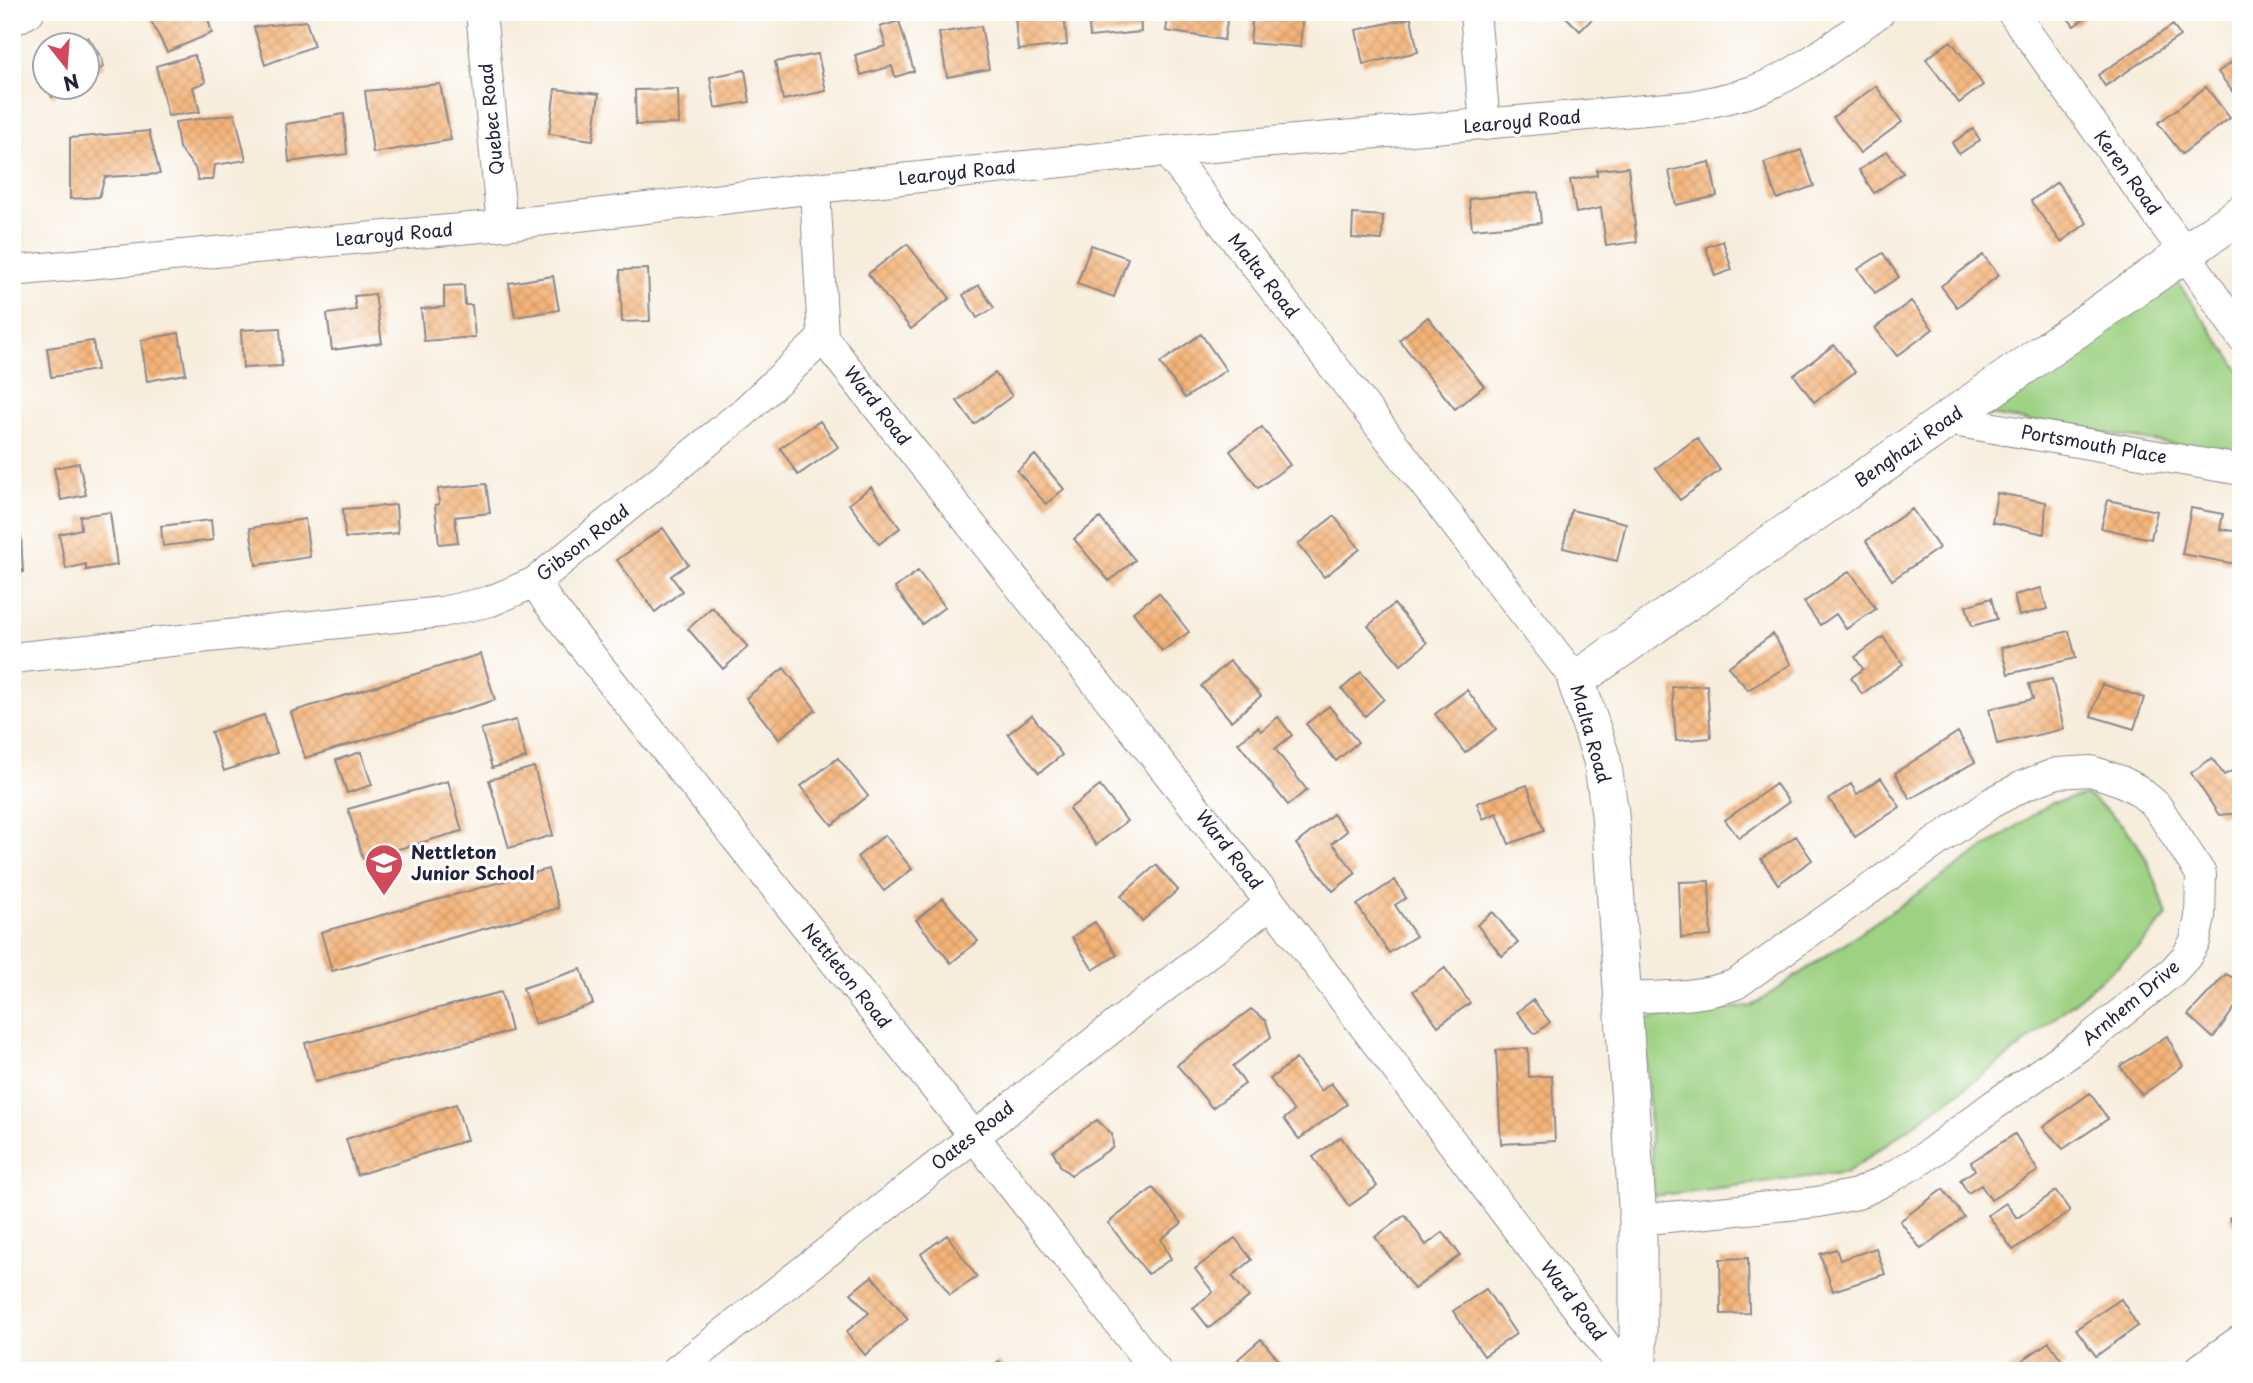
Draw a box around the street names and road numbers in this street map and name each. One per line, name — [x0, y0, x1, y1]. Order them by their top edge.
street label: Quebec Road — [471, 62, 510, 176]
street label: Learoyd Road — [1462, 102, 1582, 139]
street label: Keren Road — [2088, 124, 2168, 220]
street label: Learoyd Road — [897, 152, 1017, 191]
street label: Learoyd Road — [334, 215, 454, 252]
street label: Malta Road — [1222, 227, 1306, 323]
street label: Ward Road — [838, 359, 918, 451]
street label: Benghazi Road — [1849, 398, 1968, 493]
street label: Portsmouth Place — [2019, 417, 2169, 470]
street label: Gibson Road — [530, 497, 634, 587]
street label: Malta Road — [1565, 681, 1618, 786]
street label: Ward Road — [1190, 803, 1270, 895]
street label: Nettleton Road — [796, 916, 898, 1034]
street label: Arnhem Drive — [2075, 953, 2185, 1051]
street label: Oates Road — [925, 1094, 1019, 1176]
street label: Ward Road — [1535, 1254, 1613, 1346]

